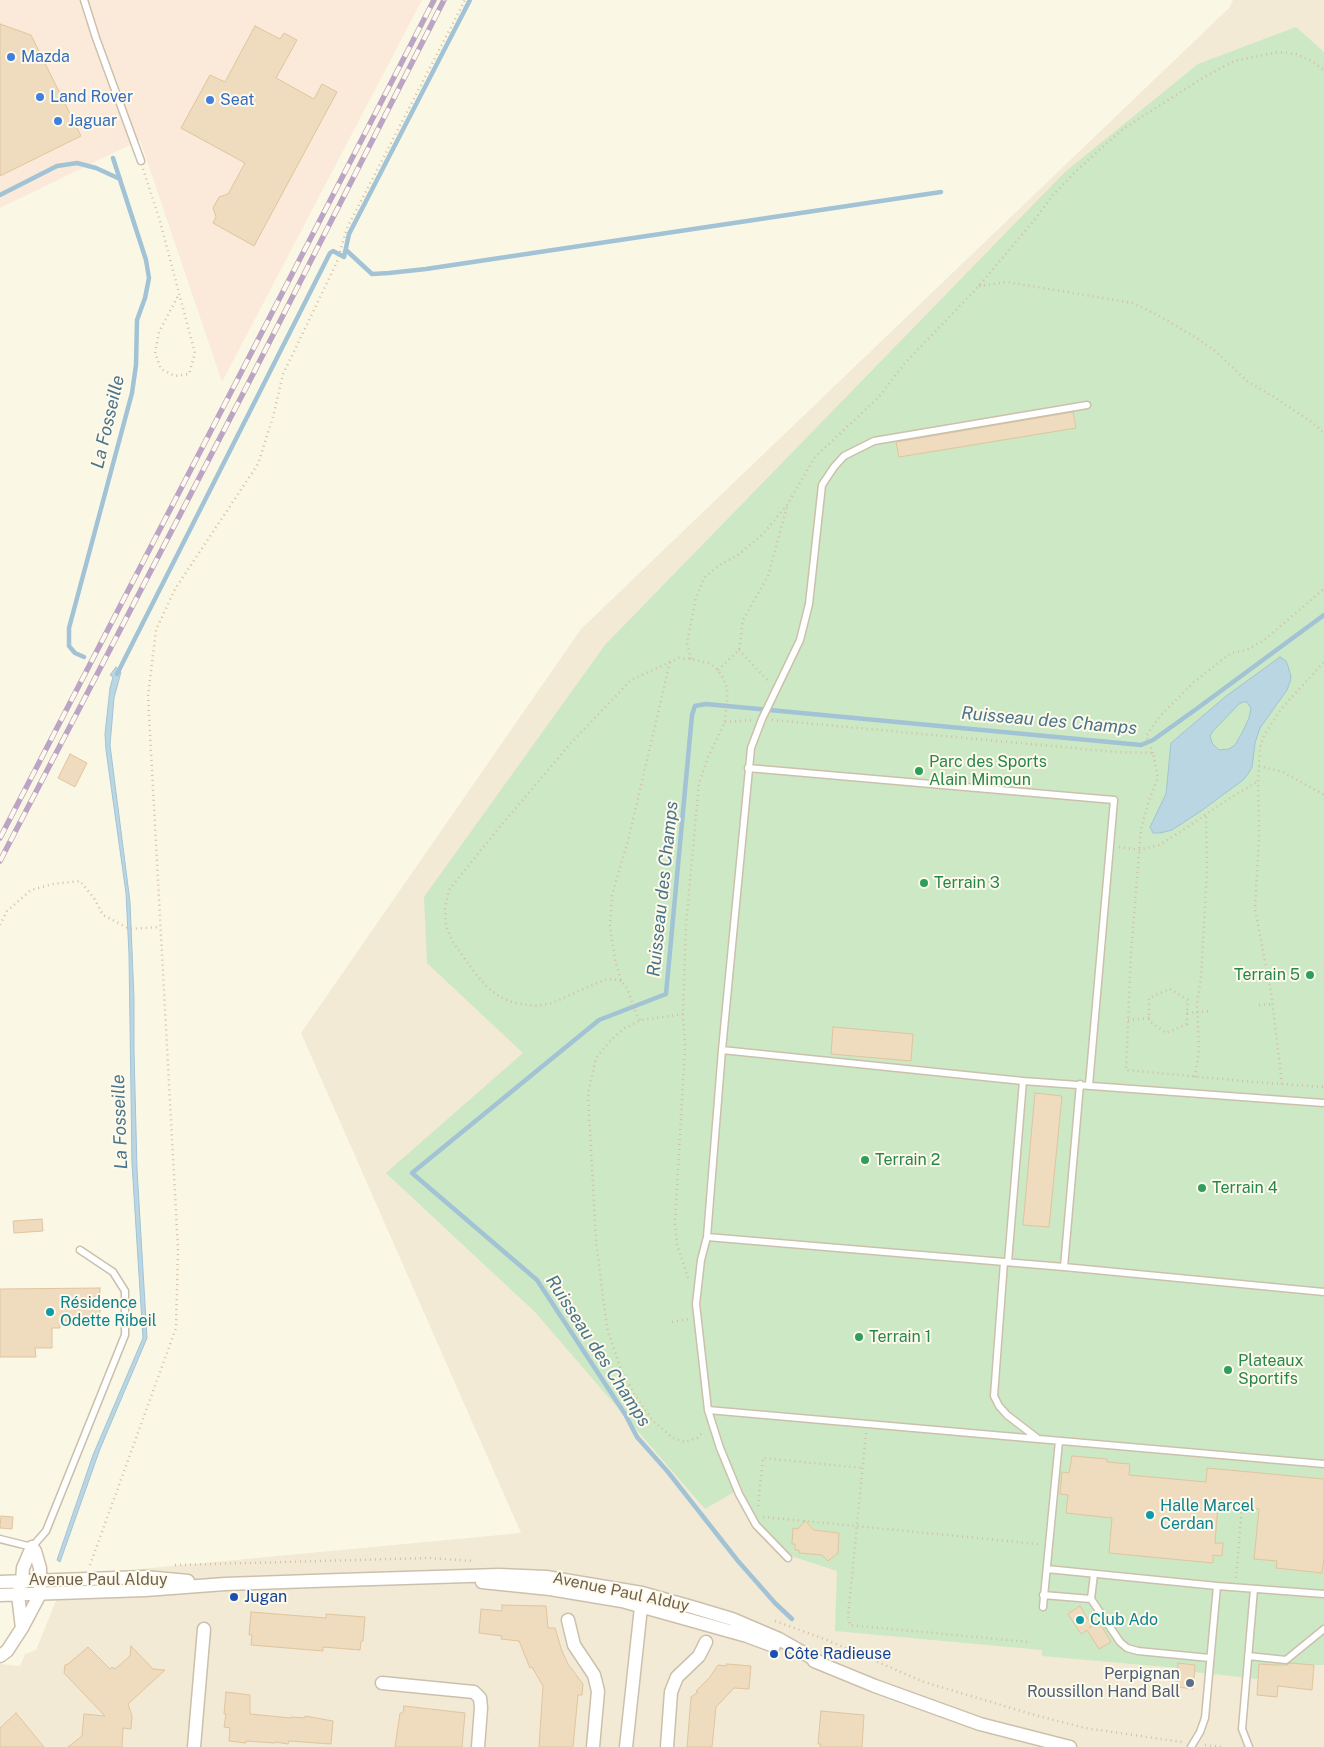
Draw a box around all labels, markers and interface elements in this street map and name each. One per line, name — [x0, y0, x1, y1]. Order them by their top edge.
place label: Mazda — [21, 47, 70, 67]
marker: Mazda — [5, 51, 17, 63]
place label: Land Rover — [50, 87, 133, 107]
place label: Seat — [220, 90, 254, 110]
marker: Land Rover — [34, 91, 46, 103]
marker: Seat — [204, 94, 216, 106]
place label: Jaguar — [68, 111, 117, 131]
marker: Jaguar — [52, 115, 64, 127]
water label: La Fosseille — [87, 373, 129, 471]
water label: Ruisseau des Champs — [960, 703, 1138, 739]
place label: Parc des Sports Alain Mimoun — [929, 752, 1047, 790]
marker: Parc des Sports Alain Mimoun — [913, 765, 925, 777]
water label: Ruisseau des Champs — [643, 800, 683, 978]
place label: Terrain 3 — [934, 873, 1000, 893]
marker: Terrain 3 — [918, 877, 930, 889]
place label: Terrain 5 — [1234, 965, 1300, 985]
marker: Terrain 5 — [1304, 969, 1316, 981]
water label: La Fosseille — [108, 1074, 132, 1170]
place label: Terrain 2 — [875, 1150, 940, 1170]
marker: Terrain 2 — [859, 1154, 871, 1166]
place label: Terrain 4 — [1212, 1178, 1278, 1198]
marker: Terrain 4 — [1196, 1182, 1208, 1194]
water label: Ruisseau des Champs — [541, 1271, 655, 1431]
place label: Résidence Odette Ribeil — [60, 1293, 157, 1331]
marker: Résidence Odette Ribeil — [44, 1306, 56, 1318]
place label: Terrain 1 — [869, 1327, 931, 1347]
marker: Terrain 1 — [853, 1331, 865, 1343]
place label: Plateaux Sportifs — [1238, 1351, 1304, 1389]
marker: Plateaux Sportifs — [1222, 1364, 1234, 1376]
place label: Halle Marcel Cerdan — [1160, 1496, 1255, 1534]
marker: Halle Marcel Cerdan — [1144, 1509, 1156, 1521]
street label: Avenue Paul Alduy — [551, 1568, 691, 1616]
street label: Avenue Paul Alduy — [28, 1570, 168, 1590]
place label: Jugan — [244, 1587, 287, 1607]
marker: Jugan — [228, 1591, 240, 1603]
place label: Club Ado — [1090, 1610, 1158, 1630]
marker: Club Ado — [1074, 1614, 1086, 1626]
place label: Côte Radieuse — [784, 1644, 891, 1664]
marker: Côte Radieuse — [768, 1648, 780, 1660]
place label: Perpignan Roussillon Hand Ball — [1027, 1664, 1180, 1702]
marker: Perpignan Roussillon Hand Ball — [1184, 1677, 1196, 1689]

